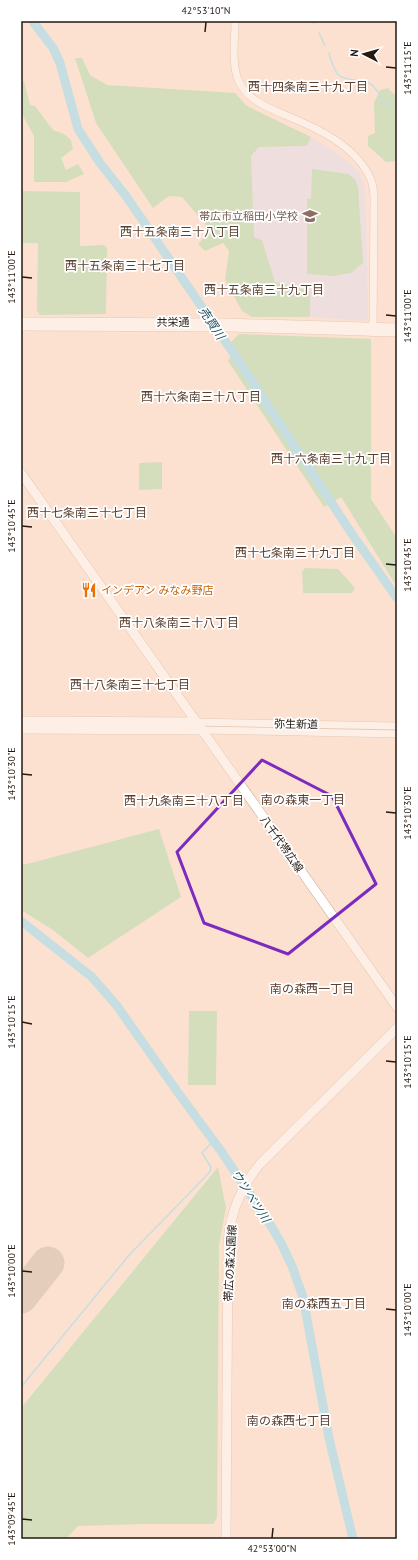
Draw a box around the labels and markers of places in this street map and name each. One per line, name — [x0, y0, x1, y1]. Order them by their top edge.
school or university icon: 帯広市立稲田小学校 — [301, 207, 319, 225]
place label: 帯広市立稲田小学校 — [199, 209, 298, 223]
restaurant icon: インデアン みなみ野店 — [80, 581, 98, 599]
place label: インデアン みなみ野店 — [101, 583, 214, 597]

